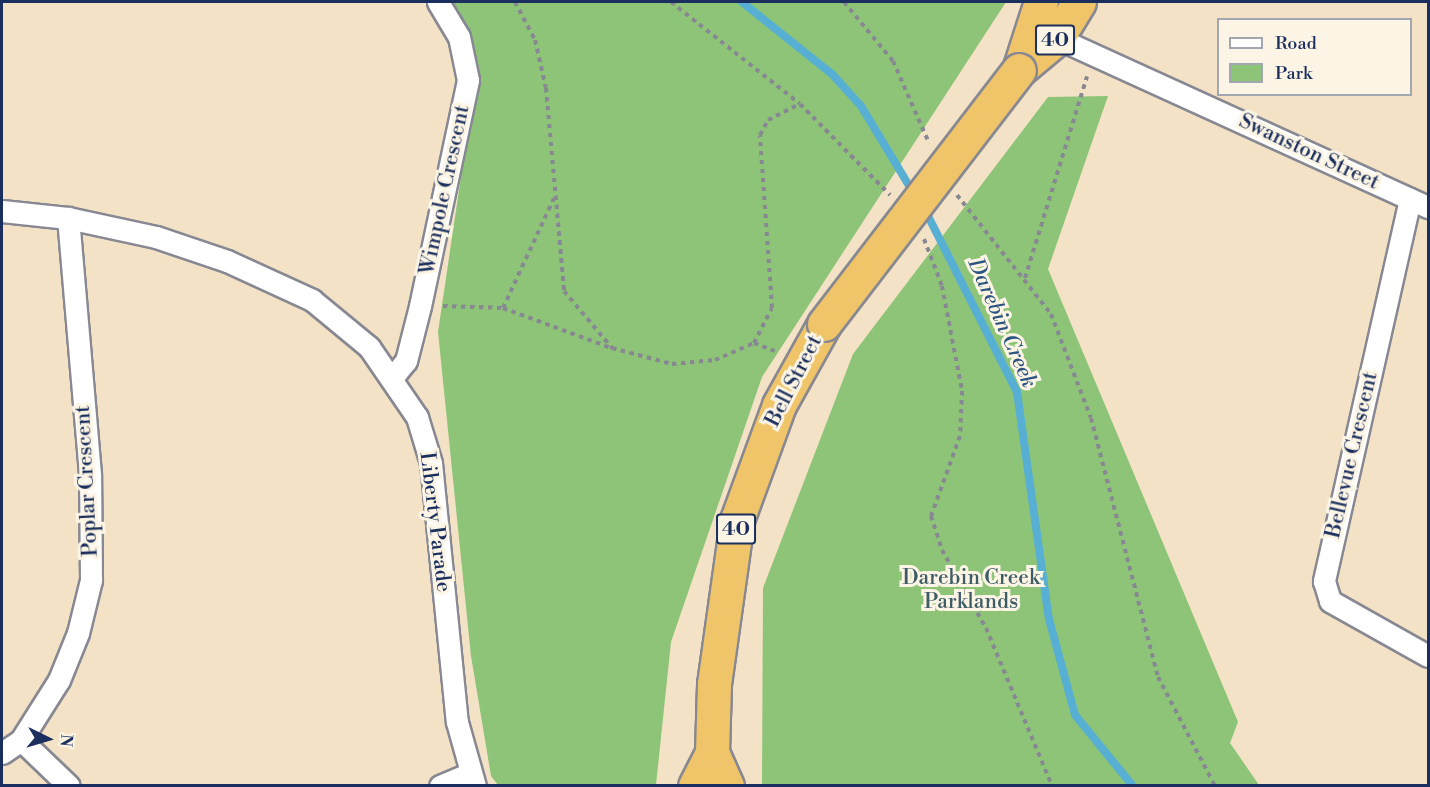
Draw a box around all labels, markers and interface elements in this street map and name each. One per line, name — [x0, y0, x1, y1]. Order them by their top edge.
legend — [1217, 18, 1412, 96]
road number: 40 — [1034, 23, 1076, 57]
text: Road — [1275, 32, 1317, 55]
text: Park — [1275, 62, 1312, 85]
street label: Wimpole Crescent — [415, 103, 475, 277]
street label: Swanston Street — [1235, 109, 1383, 195]
water label: Darebin Creek — [962, 254, 1042, 392]
street label: Bell Street — [760, 331, 828, 431]
street label: Bellevue Crescent — [1321, 369, 1383, 541]
street label: Poplar Crescent — [70, 405, 104, 557]
street label: Liberty Parade — [414, 450, 456, 594]
road number: 40 — [715, 512, 757, 546]
park label: Darebin Creek Parklands — [902, 565, 1040, 615]
north arrow — [18, 709, 78, 769]
text: N — [55, 733, 76, 748]

